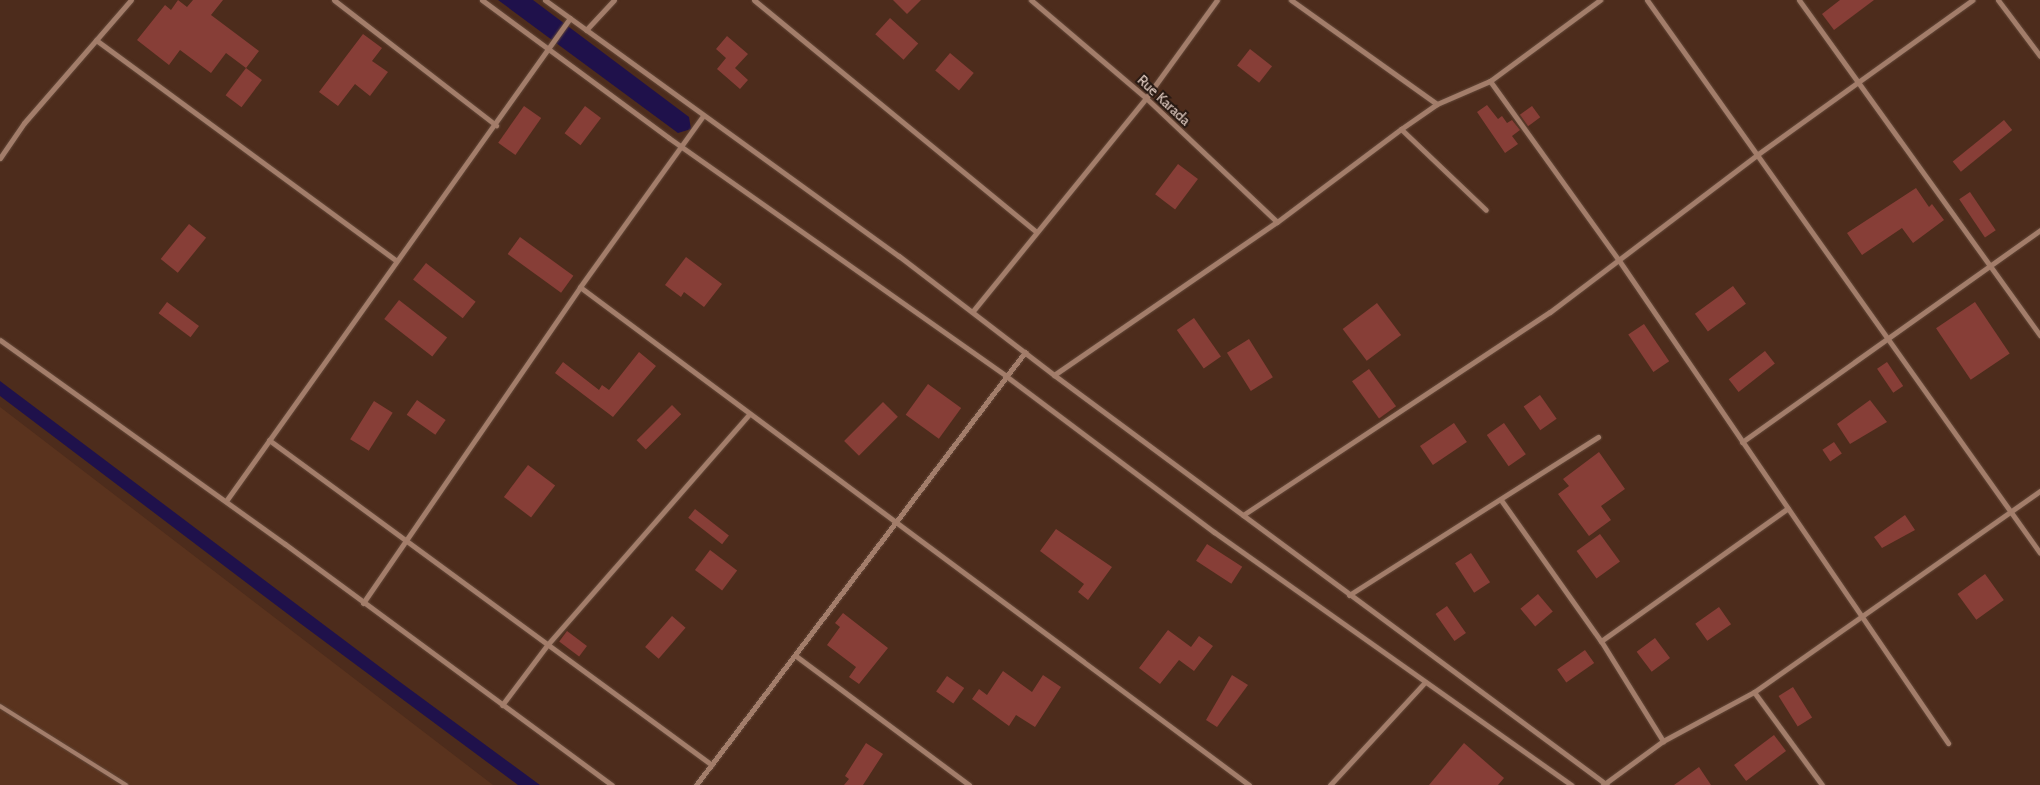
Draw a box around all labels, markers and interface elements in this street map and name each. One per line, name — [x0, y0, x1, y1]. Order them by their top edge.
street label: Rue Karada — [1134, 71, 1194, 129]

